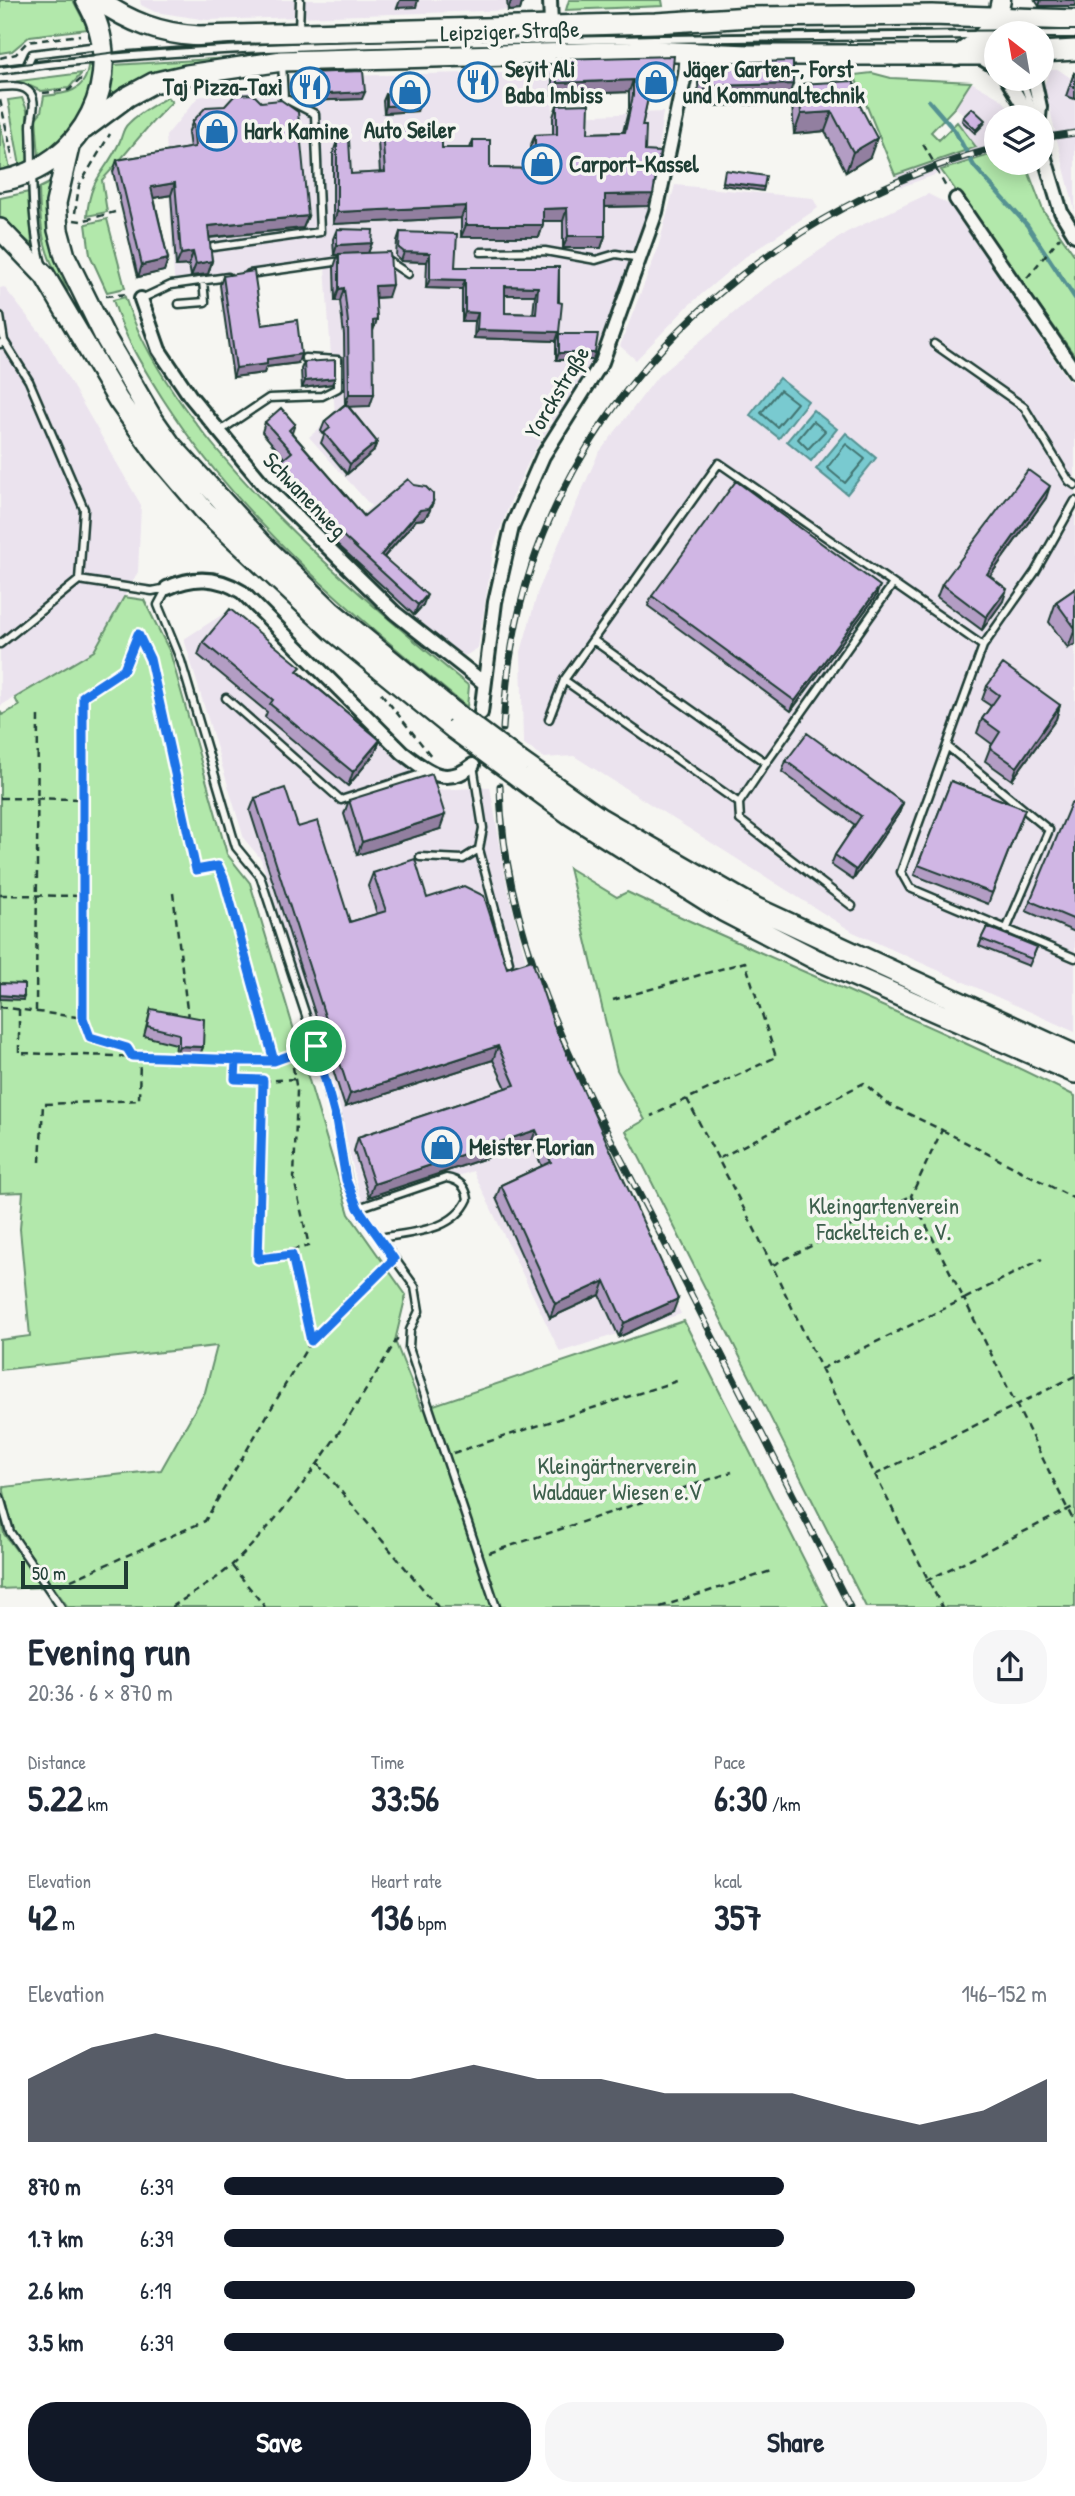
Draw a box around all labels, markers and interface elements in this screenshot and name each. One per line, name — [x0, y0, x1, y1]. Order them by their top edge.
street label: Leipziger Straße — [440, 13, 580, 48]
north arrow — [984, 21, 1054, 91]
map controls — [984, 21, 1054, 175]
place label: Seyit Ali Baba Imbiss — [505, 53, 603, 110]
place label: Jäger Garten-, Forst und Kommunaltechnik — [683, 53, 865, 110]
restaurant icon: Seyit Ali Baba Imbiss — [457, 61, 499, 103]
shop icon: Jäger Garten-, Forst und Kommunaltechnik — [635, 61, 677, 103]
restaurant icon: Taj Pizza-Taxi — [289, 66, 331, 108]
place label: Taj Pizza-Taxi — [162, 71, 283, 102]
shop icon: Auto Seiler — [389, 71, 431, 113]
button: layers — [984, 105, 1054, 175]
shop icon: Hark Kamine — [196, 110, 238, 152]
place label: Auto Seiler — [364, 114, 456, 145]
place label: Hark Kamine — [244, 115, 350, 146]
shop icon: Carport-Kassel — [521, 143, 563, 185]
place label: Carport-Kassel — [569, 148, 700, 180]
street label: Yorckstraße — [517, 340, 596, 444]
street label: Schwanenweg — [256, 445, 354, 545]
pin — [286, 1016, 346, 1076]
icon: arrive — [297, 1027, 335, 1065]
shop icon: Meister Florian — [421, 1126, 463, 1168]
place label: Meister Florian — [469, 1131, 595, 1162]
park label: Kleingartenverein Fackelteich e. V. — [809, 1190, 959, 1247]
park label: Kleingärtnerverein Waldauer Wiesen e.V — [533, 1450, 702, 1507]
scale bar — [21, 1558, 128, 1590]
text: 50 m — [32, 1560, 66, 1586]
text: Evening run — [28, 1625, 191, 1677]
button: share — [973, 1630, 1047, 1704]
text: 20:36 · 6 × 870 m — [28, 1677, 173, 1708]
text: Distance — [28, 1749, 86, 1775]
text: Time — [371, 1749, 405, 1775]
text: Pace — [714, 1749, 746, 1775]
text: 5.22 — [28, 1775, 83, 1822]
text: 33:56 — [371, 1775, 439, 1822]
text: 6:30 — [714, 1775, 767, 1822]
text: km — [83, 1791, 108, 1817]
text: /km — [767, 1791, 801, 1817]
text: Elevation — [28, 1868, 91, 1894]
text: Heart rate — [371, 1868, 442, 1894]
text: kcal — [714, 1868, 742, 1894]
text: 42 — [28, 1894, 58, 1941]
text: 136 — [371, 1894, 413, 1941]
text: 357 — [714, 1894, 762, 1941]
text: m — [58, 1910, 75, 1936]
text: bpm — [413, 1910, 447, 1936]
text: Elevation — [28, 1978, 104, 2009]
text: 146–152 m — [961, 1978, 1047, 2009]
text: 870 m — [28, 2171, 81, 2202]
text: 6:39 — [140, 2171, 173, 2202]
text: 1.7 km — [28, 2223, 83, 2254]
text: 6:39 — [140, 2223, 173, 2254]
text: 2.6 km — [28, 2275, 83, 2306]
text: 6:19 — [140, 2275, 171, 2306]
text: 3.5 km — [28, 2327, 83, 2358]
text: 6:39 — [140, 2327, 173, 2358]
button: Save — [28, 2402, 531, 2482]
button: Share — [545, 2402, 1047, 2482]

